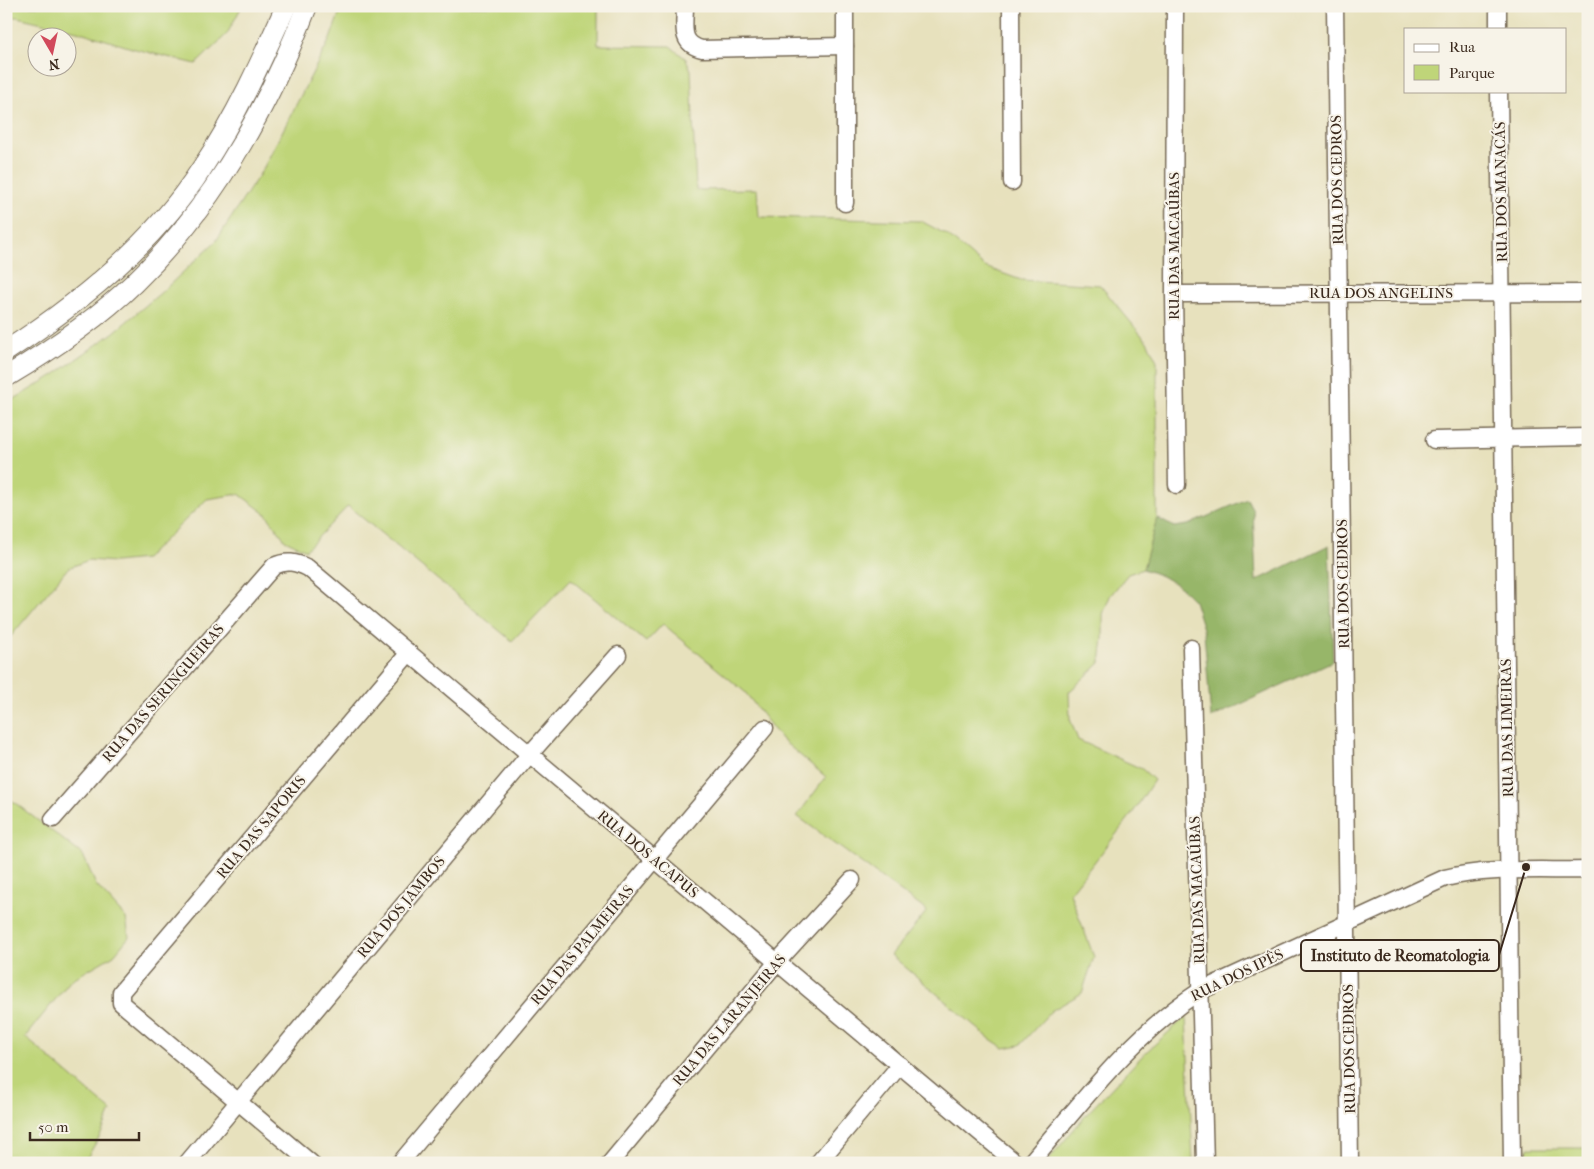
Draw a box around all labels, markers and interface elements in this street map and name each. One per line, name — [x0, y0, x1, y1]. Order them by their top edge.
north arrow — [28, 28, 78, 78]
legend — [1404, 28, 1566, 92]
text: Rua — [1449, 38, 1476, 56]
text: N — [47, 55, 61, 74]
text: Parque — [1449, 64, 1495, 82]
street label: RUA DOS CEDROS — [1327, 115, 1347, 245]
street label: RUA DOS MANACÁS — [1491, 121, 1511, 263]
street label: RUA DAS MACAÚBAS — [1165, 172, 1183, 320]
street label: RUA DOS ANGELINS — [1309, 284, 1453, 302]
street label: RUA DOS CEDROS — [1333, 519, 1353, 649]
street label: RUA DAS SERINGUEIRAS — [98, 620, 228, 766]
street label: RUA DAS LIMEIRAS — [1497, 658, 1517, 797]
street label: RUA DAS SAPORIS — [212, 771, 310, 882]
street label: RUA DOS ACAPUS — [594, 806, 703, 902]
street label: RUA DAS MACAÚBAS — [1185, 815, 1209, 964]
street label: RUA DOS JAMBOS — [353, 852, 449, 962]
street label: RUA DAS PALMEIRAS — [527, 881, 638, 1009]
callout: Instituto de Reomatologia — [1301, 940, 1499, 971]
street label: RUA DOS IPÊS — [1188, 945, 1287, 1005]
text: Instituto de Reomatologia — [1311, 946, 1490, 966]
street label: RUA DAS LARANJEIRAS — [669, 950, 790, 1090]
street label: RUA DOS CEDROS — [1339, 984, 1359, 1114]
scale bar — [30, 1109, 139, 1141]
text: 50 m — [38, 1118, 69, 1136]

